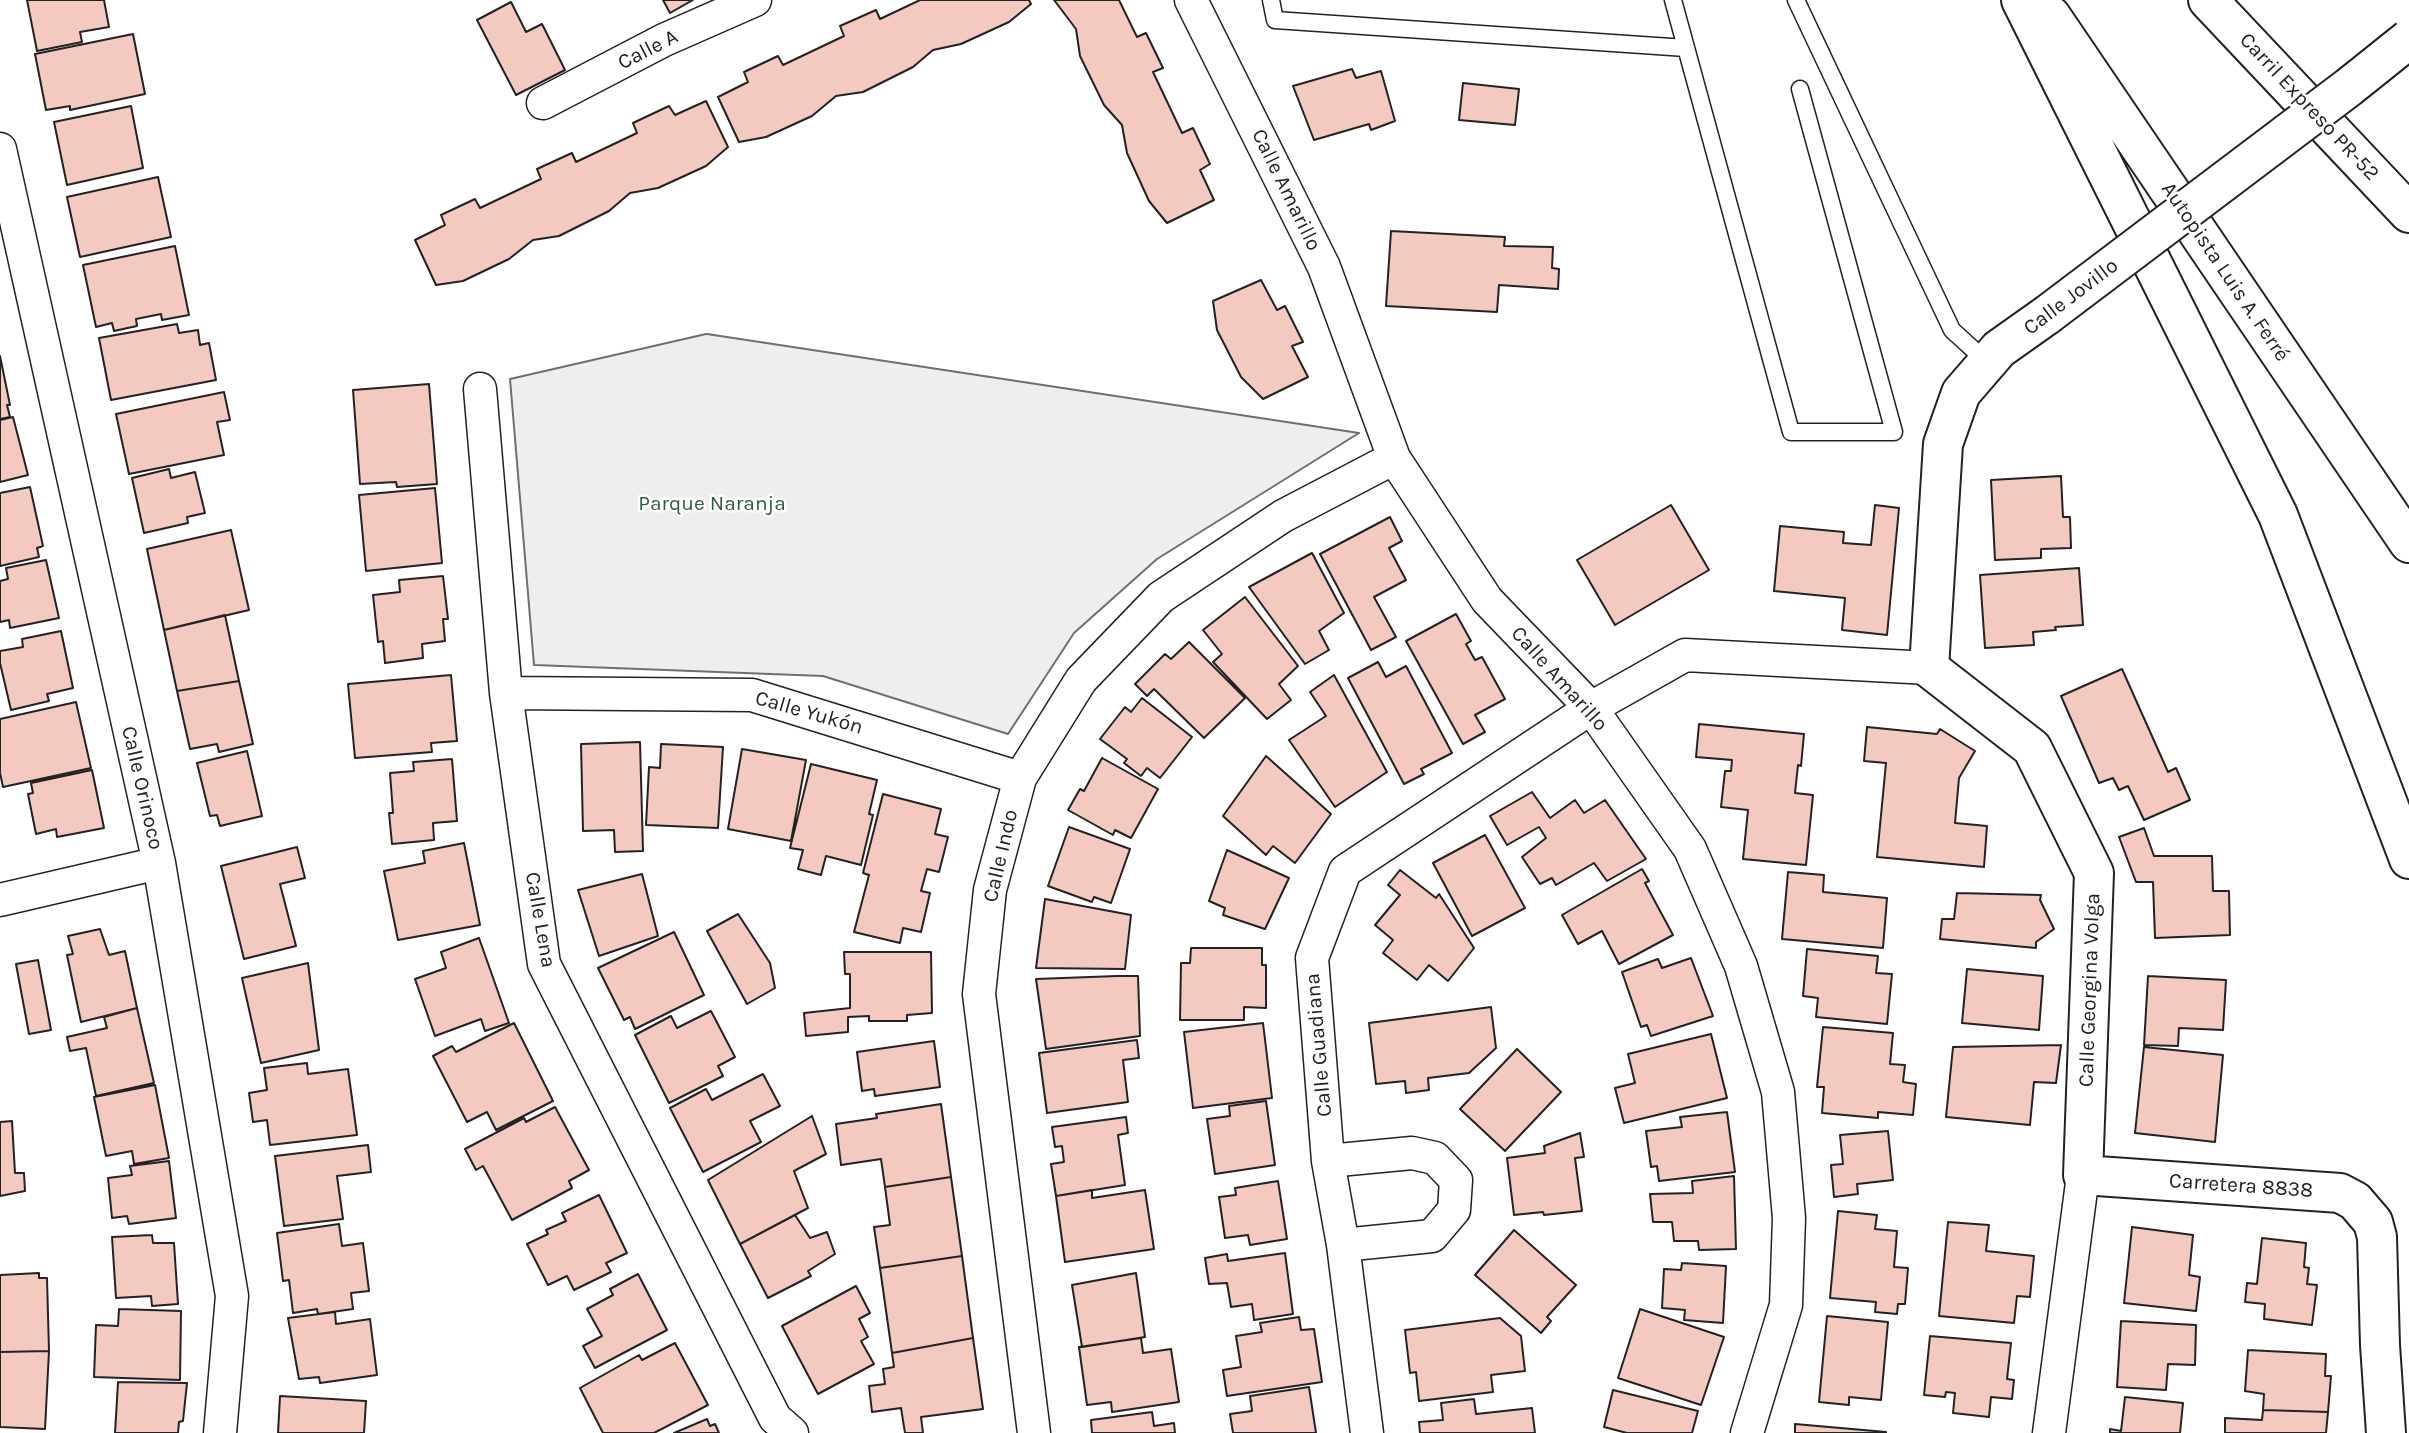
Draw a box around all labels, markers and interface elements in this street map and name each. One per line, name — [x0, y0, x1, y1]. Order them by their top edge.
street label: Calle A — [614, 24, 682, 76]
street label: Carril Expreso PR-52 — [2234, 28, 2384, 186]
street label: Calle Amarillo — [1246, 125, 1326, 255]
street label: Autopista Luis A. Ferré — [2156, 178, 2294, 366]
street label: Calle Jovillo — [2019, 253, 2123, 341]
park label: Parque Naranja — [638, 491, 786, 517]
street label: Calle Amarillo — [1505, 621, 1613, 737]
street label: Calle Yukón — [752, 686, 866, 740]
street label: Calle Orinoco — [116, 724, 168, 852]
street label: Calle Indo — [978, 807, 1024, 905]
street label: Calle Lena — [519, 870, 561, 970]
street label: Calle Georgina Volga — [2074, 892, 2106, 1088]
street label: Calle Guadiana — [1300, 972, 1338, 1118]
street label: Carretera 8838 — [2168, 1168, 2314, 1204]

